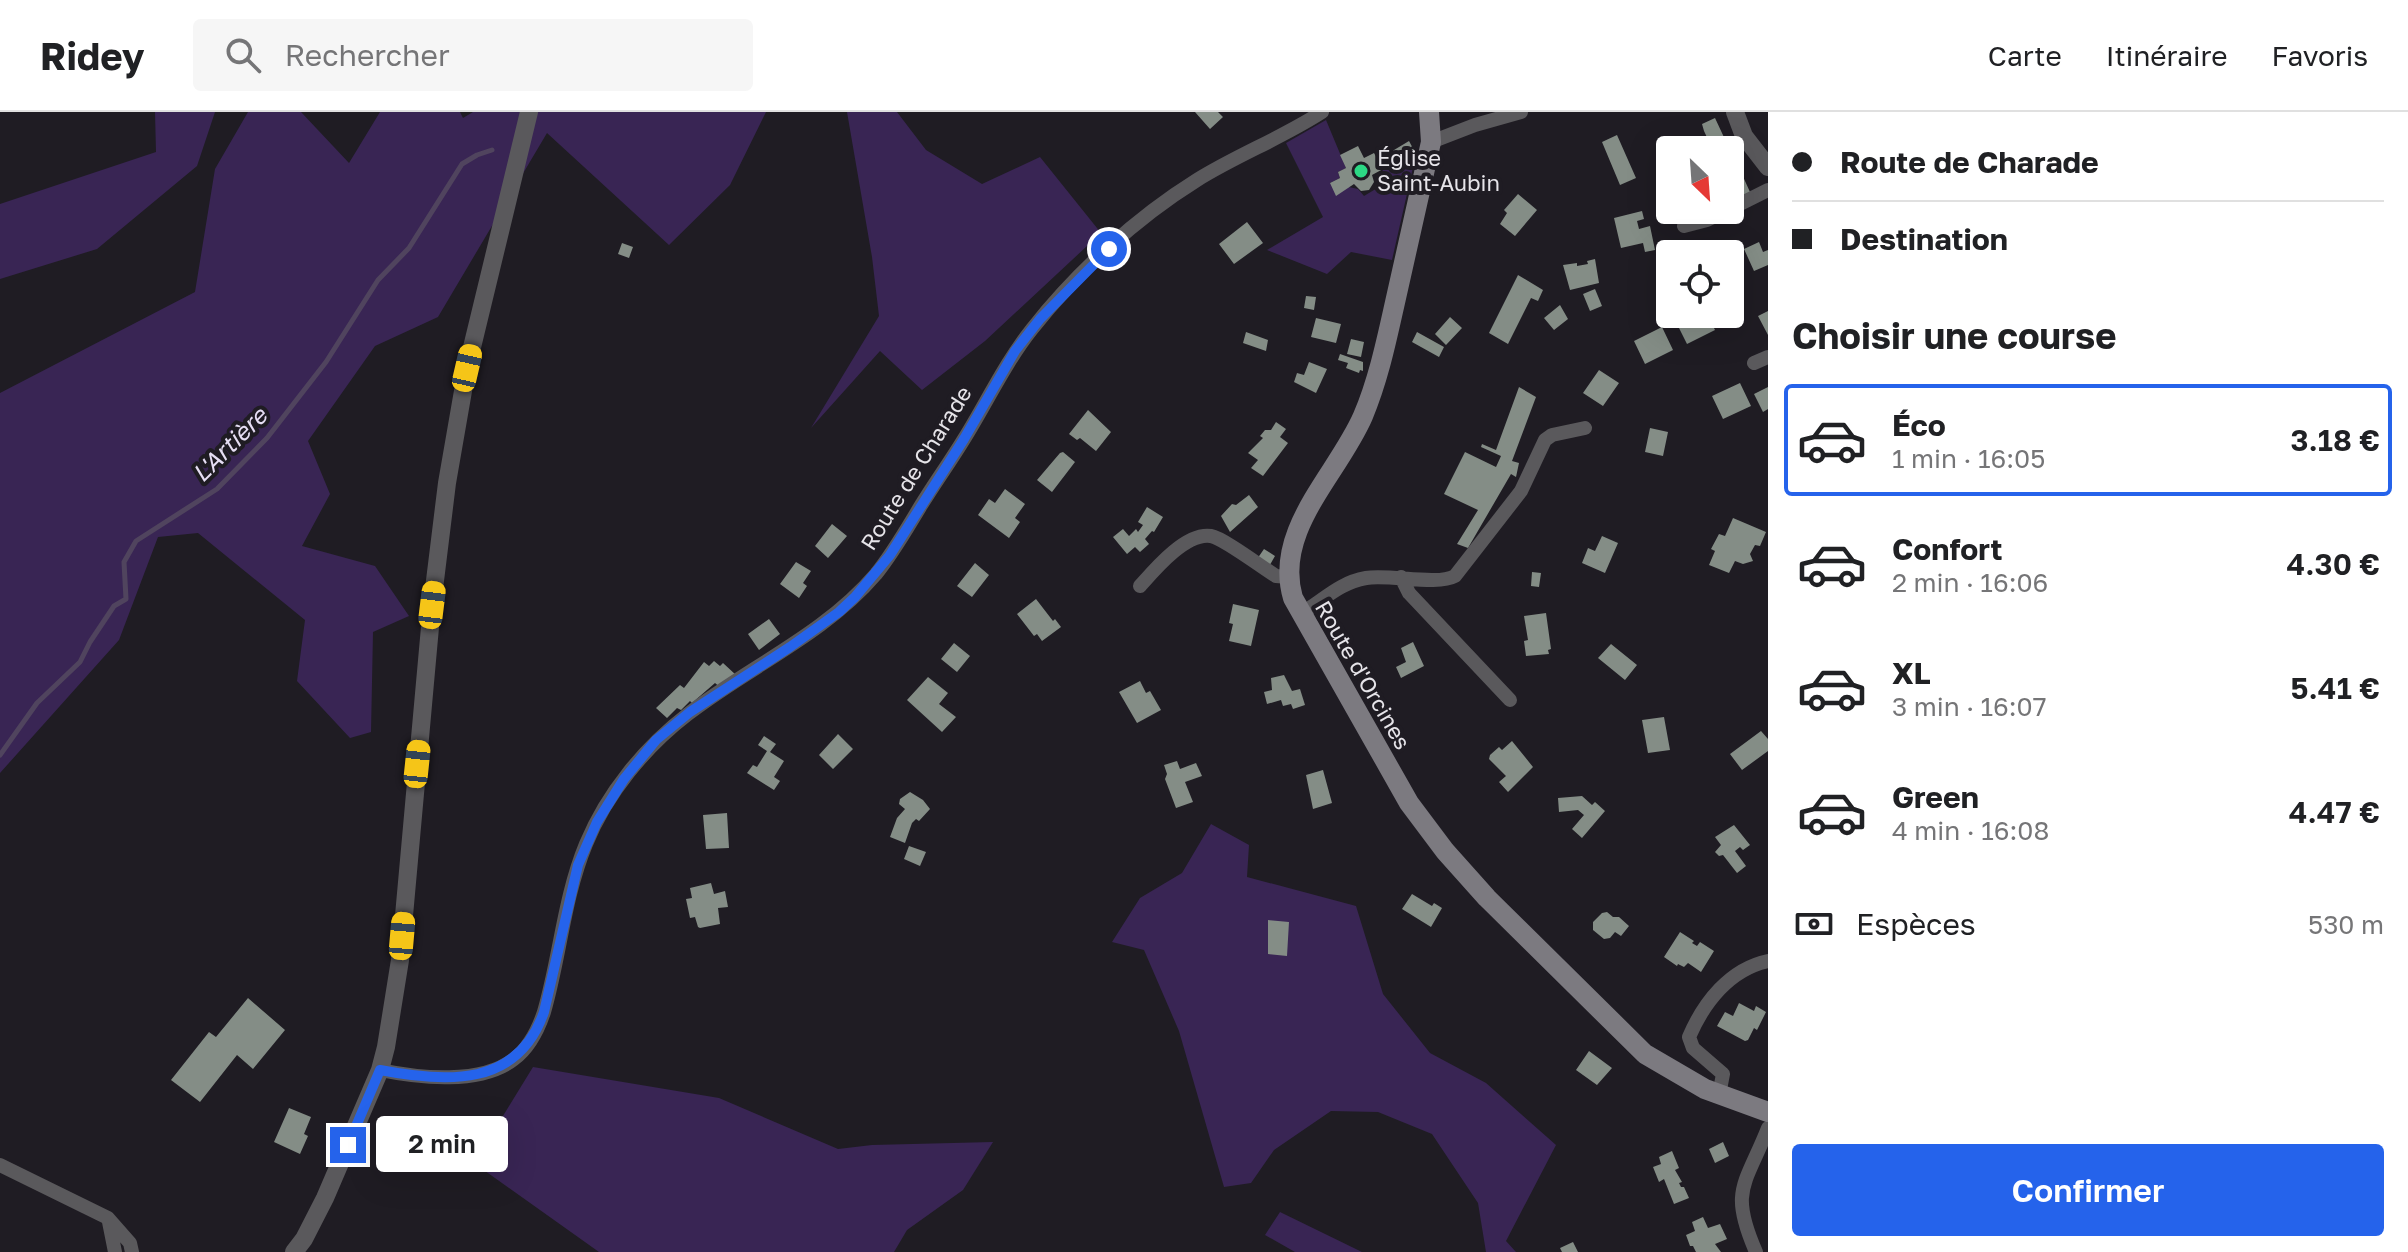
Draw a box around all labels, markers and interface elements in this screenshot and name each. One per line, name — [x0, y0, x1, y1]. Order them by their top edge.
search box — [193, 19, 753, 91]
text: Ridey — [40, 33, 145, 78]
icon: search — [221, 33, 265, 77]
text: Rechercher — [285, 37, 450, 73]
text: Carte — [1988, 39, 2062, 72]
text: Itinéraire — [2106, 39, 2227, 72]
text: Favoris — [2271, 39, 2368, 72]
north arrow — [1656, 136, 1744, 224]
map controls — [1656, 136, 1744, 328]
place label: Église Saint-Aubin — [1377, 144, 1500, 196]
text: Route de Charade — [1840, 144, 2099, 180]
marker: Église Saint-Aubin — [1352, 162, 1370, 180]
text: Destination — [1840, 221, 2008, 257]
route start — [1091, 231, 1127, 267]
button: locate — [1656, 240, 1744, 328]
text: Choisir une course — [1792, 314, 2116, 357]
car — [450, 342, 484, 394]
street label: Route de Charade — [854, 381, 977, 555]
water label: L'Artière — [186, 399, 274, 487]
icon: car — [1796, 404, 1868, 476]
text: Éco — [1892, 407, 1946, 443]
text: 3.18 € — [2290, 422, 2380, 458]
text: 1 min · 16:05 — [1892, 443, 2045, 474]
icon: car — [1796, 528, 1868, 600]
text: Confort — [1892, 531, 2003, 567]
text: 4.30 € — [2286, 546, 2380, 582]
text: 2 min · 16:06 — [1892, 567, 2048, 598]
car — [417, 580, 447, 630]
street label: Route d'Orcines — [1310, 596, 1417, 754]
icon: car — [1796, 652, 1868, 724]
text: XL — [1892, 655, 1931, 691]
text: 5.41 € — [2291, 670, 2380, 706]
text: 3 min · 16:07 — [1892, 691, 2047, 722]
car — [403, 739, 431, 789]
icon: car — [1796, 776, 1868, 848]
text: Green — [1892, 779, 1979, 815]
text: 4.47 € — [2289, 794, 2380, 830]
text: 4 min · 16:08 — [1892, 815, 2049, 846]
icon: cash — [1792, 902, 1836, 946]
text: Espèces — [1856, 906, 1976, 942]
text: 530 m — [2308, 909, 2384, 940]
car — [388, 911, 416, 961]
callout: 2 min — [376, 1117, 508, 1173]
route end — [330, 1127, 366, 1163]
text: 2 min — [408, 1128, 476, 1159]
button: Confirmer — [1792, 1144, 2384, 1236]

